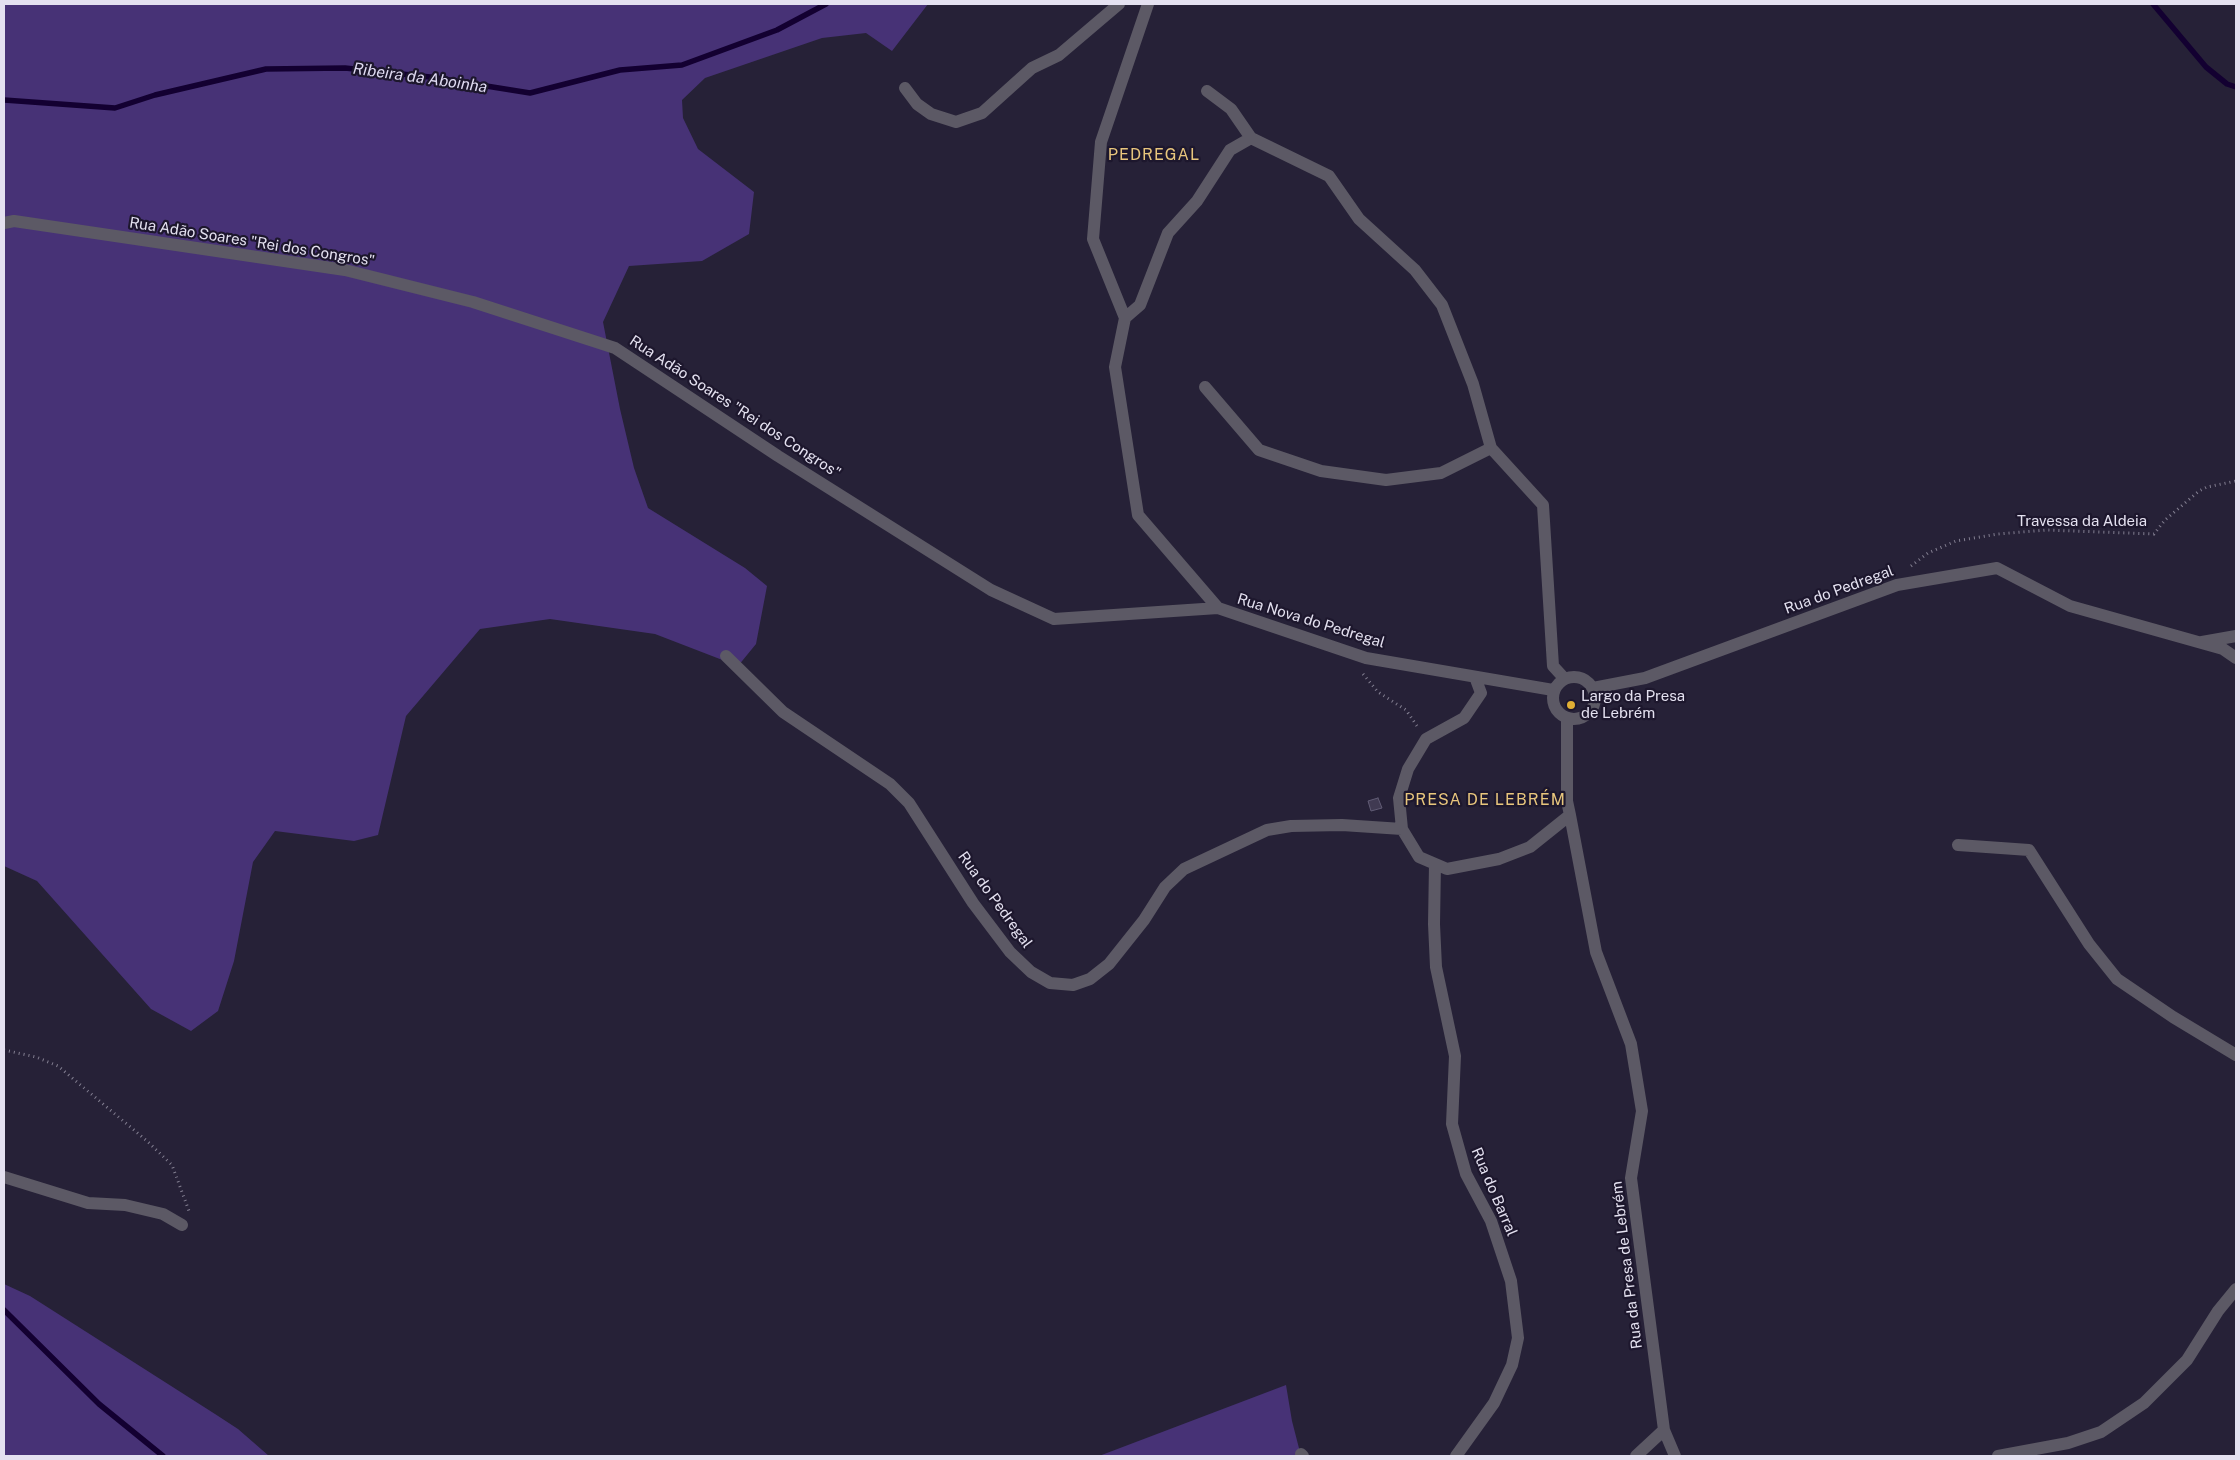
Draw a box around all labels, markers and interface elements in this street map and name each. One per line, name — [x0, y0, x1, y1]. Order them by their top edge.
water label: Ribeira da Aboinha — [352, 59, 488, 97]
district label: PEDREGAL — [1107, 145, 1201, 165]
street label: Rua Adão Soares "Rei dos Congros" — [128, 214, 376, 270]
street label: Rua Adão Soares "Rei dos Congros" — [626, 332, 844, 482]
street label: Travessa da Aldeia — [2017, 512, 2147, 530]
street label: Rua do Pedregal — [1782, 562, 1896, 618]
street label: Rua Nova do Pedregal — [1235, 590, 1387, 652]
place label: Largo da Presa de Lebrém — [1581, 687, 1685, 722]
marker: Largo da Presa de Lebrém — [1565, 699, 1577, 711]
district label: PRESA DE LEBRÉM — [1402, 790, 1568, 810]
street label: Rua do Pedregal — [954, 848, 1036, 952]
street label: Rua do Barral — [1467, 1145, 1521, 1239]
street label: Rua da Presa de Lebrém — [1608, 1180, 1646, 1350]

